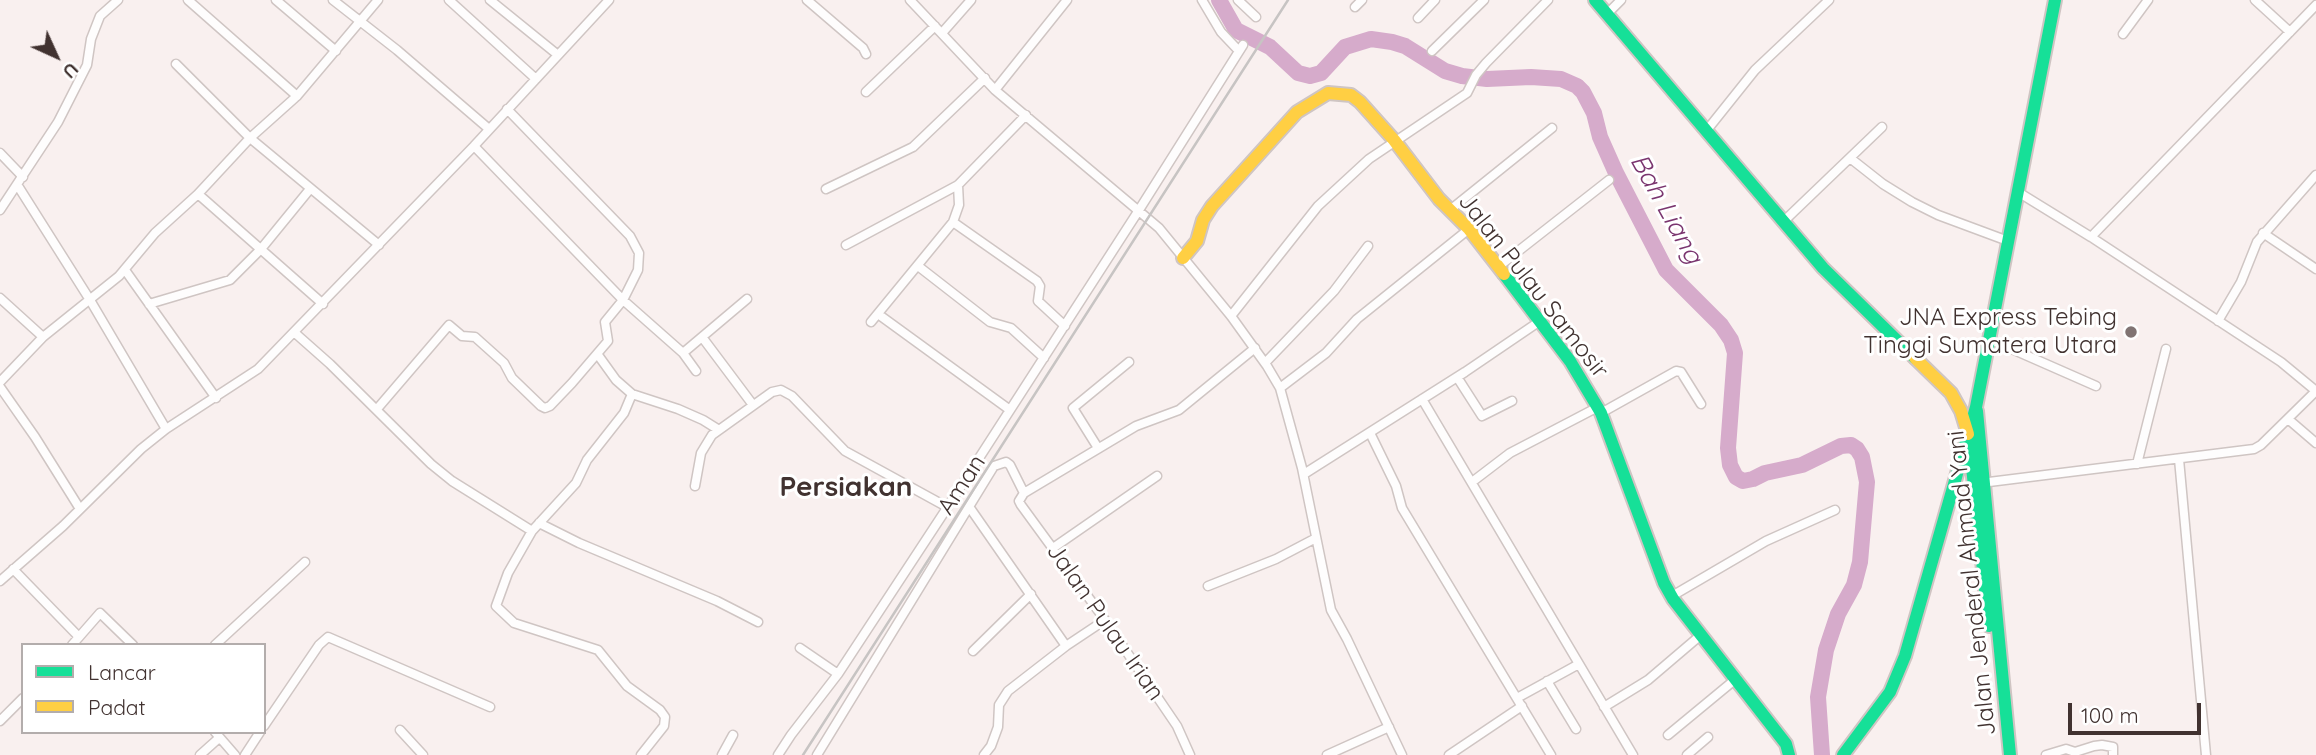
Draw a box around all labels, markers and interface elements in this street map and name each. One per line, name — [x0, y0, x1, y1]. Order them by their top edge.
north arrow — [21, 21, 91, 91]
text: U — [58, 58, 84, 84]
water label: Bah Liang — [1623, 149, 1709, 269]
street label: Jalan Pulau Samosir — [1452, 188, 1614, 384]
place label: JNA Express Tebing Tinggi Sumatera Utara — [1863, 304, 2117, 360]
marker: JNA Express Tebing Tinggi Sumatera Utara — [2123, 324, 2139, 340]
street label: Jalan Jenderal Ahmad Yani — [1942, 429, 2002, 737]
street label: Aman — [932, 450, 992, 520]
district label: Persiakan — [779, 471, 913, 505]
street label: Jalan Pulau Irian — [1040, 538, 1170, 706]
legend — [21, 643, 266, 734]
text: Lancar — [88, 659, 156, 685]
scale bar — [2071, 688, 2204, 732]
text: Padat — [88, 694, 146, 720]
text: 100 m — [2081, 702, 2139, 728]

